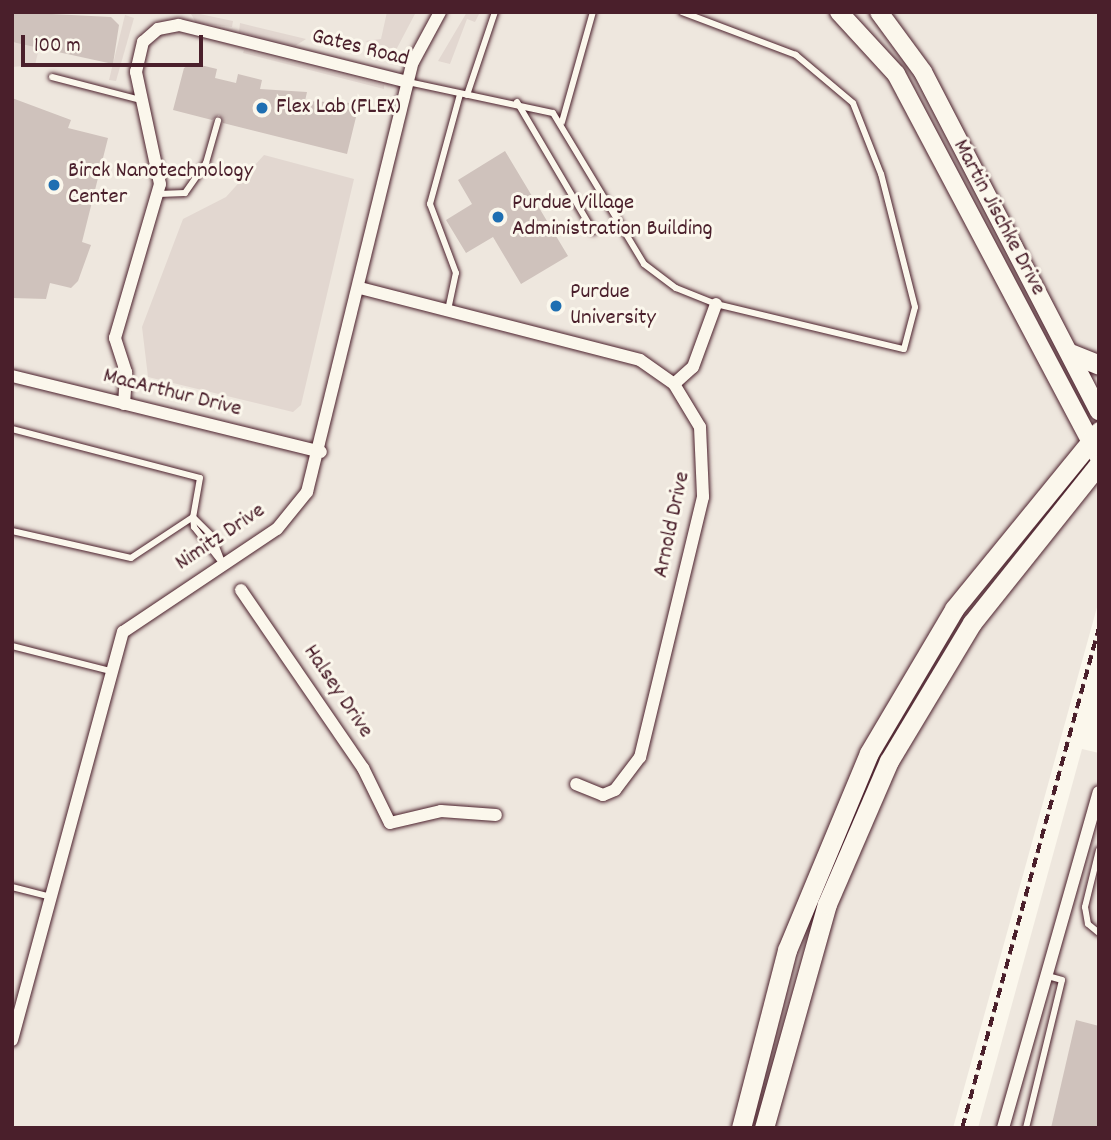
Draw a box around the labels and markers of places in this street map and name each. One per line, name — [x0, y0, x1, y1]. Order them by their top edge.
place label: Flex Lab (FLEX) — [276, 94, 401, 122]
marker: Flex Lab (FLEX) — [254, 100, 270, 116]
place label: Birck Nanotechnology Center — [68, 158, 253, 212]
marker: Birck Nanotechnology Center — [46, 177, 62, 193]
place label: Purdue Village Administration Building — [512, 190, 713, 244]
marker: Purdue Village Administration Building — [490, 209, 506, 225]
place label: Purdue University — [570, 279, 656, 333]
marker: Purdue University — [548, 298, 564, 314]

